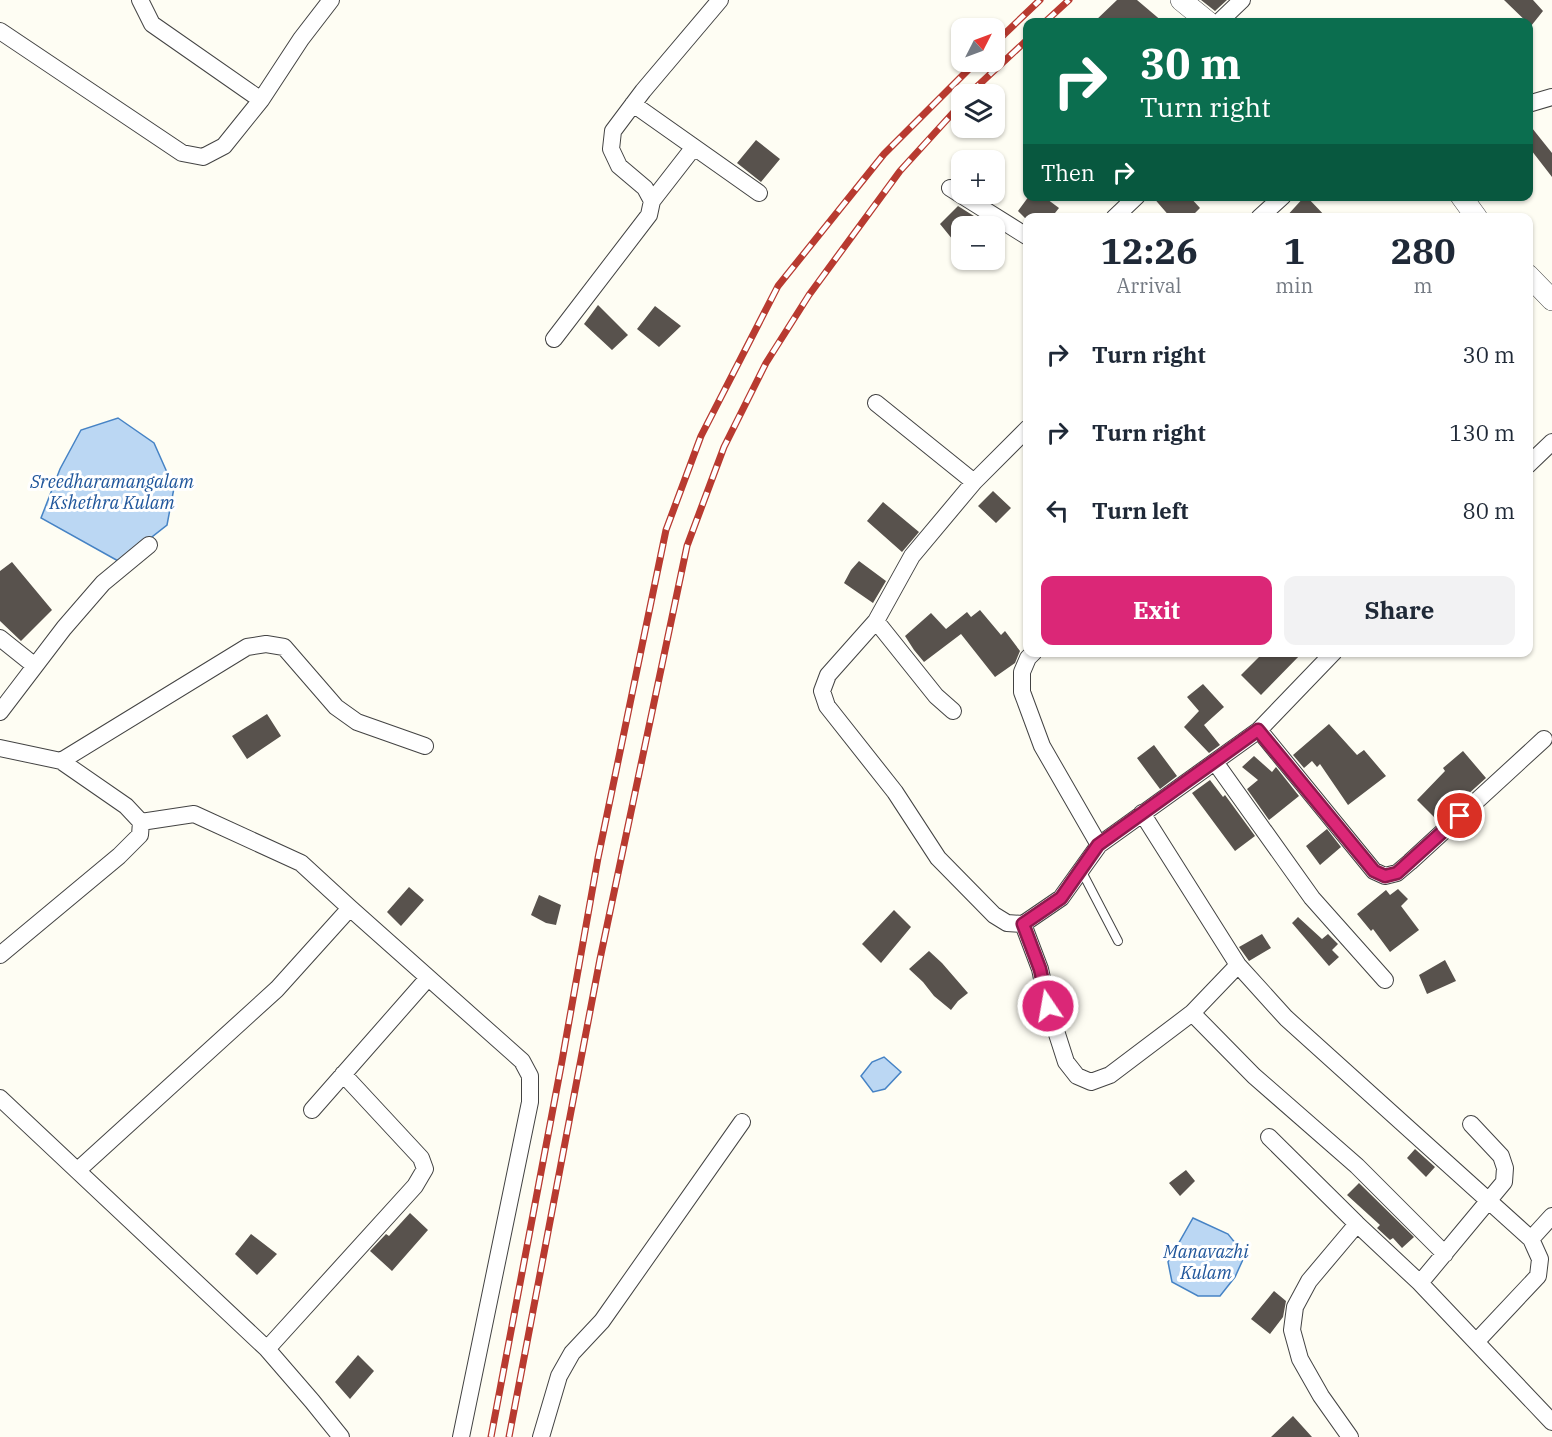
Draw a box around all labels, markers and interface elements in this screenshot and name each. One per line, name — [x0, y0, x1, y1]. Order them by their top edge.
north arrow — [951, 18, 1005, 72]
map controls — [951, 18, 1005, 270]
text: 30 m — [1140, 36, 1241, 91]
icon: right — [1041, 42, 1119, 120]
button: layers — [951, 84, 1005, 138]
text: Turn right — [1140, 89, 1271, 124]
button: + — [951, 150, 1005, 204]
icon: right — [1107, 156, 1140, 189]
text: Then — [1041, 158, 1095, 187]
button: − — [951, 216, 1005, 270]
text: 12:26 — [1100, 227, 1198, 274]
text: 1 — [1283, 227, 1305, 274]
text: 280 — [1391, 227, 1456, 274]
text: Arrival — [1117, 272, 1182, 299]
text: min — [1275, 272, 1313, 299]
text: m — [1414, 272, 1433, 299]
icon: right — [1041, 338, 1074, 371]
text: Turn right — [1092, 340, 1206, 369]
text: 30 m — [1463, 340, 1515, 369]
icon: right — [1041, 416, 1074, 449]
text: Turn right — [1092, 418, 1206, 447]
text: 130 m — [1449, 418, 1515, 447]
water label: Sreedharamangalam Kshethra Kulam — [29, 470, 194, 514]
icon: left — [1041, 494, 1074, 527]
text: Turn left — [1092, 496, 1188, 525]
text: 80 m — [1463, 496, 1515, 525]
button: Exit — [1041, 576, 1272, 645]
button: Share — [1284, 576, 1515, 645]
pin — [1434, 790, 1485, 841]
icon: arrive — [1443, 799, 1476, 832]
position arrow — [1016, 974, 1080, 1038]
water label: Manavazhi Kulam — [1162, 1240, 1249, 1284]

